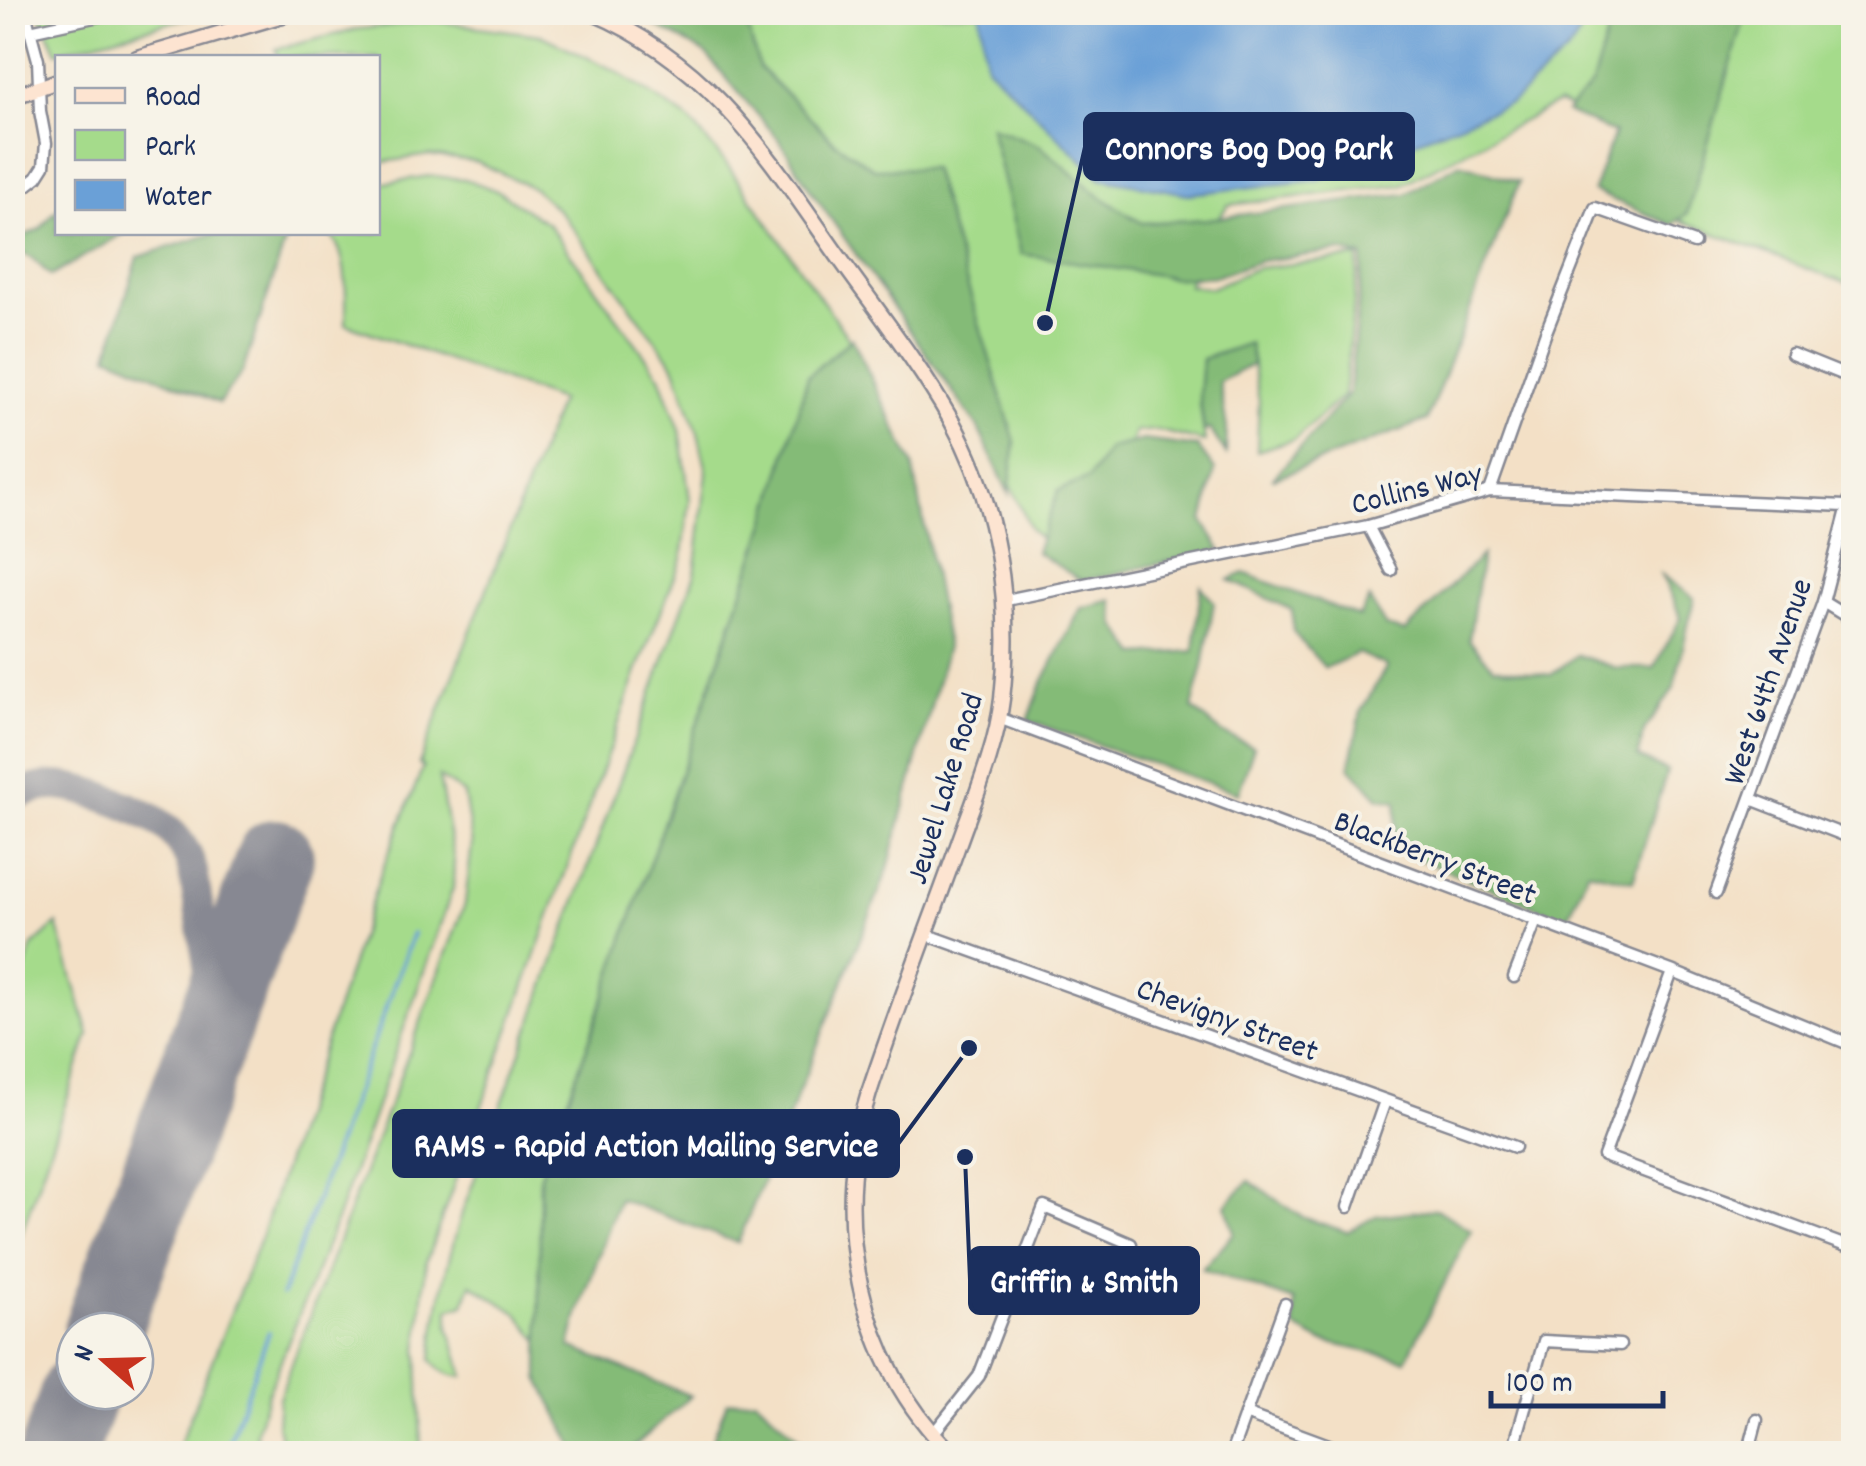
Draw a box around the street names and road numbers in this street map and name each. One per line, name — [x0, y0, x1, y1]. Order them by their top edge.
street label: Collins Way — [1347, 453, 1488, 530]
street label: West 64th Avenue — [1714, 573, 1828, 792]
street label: Jewel Lake Road — [897, 688, 999, 891]
street label: Blackberry Street — [1326, 801, 1542, 920]
street label: Chevigny Street — [1129, 968, 1324, 1077]

